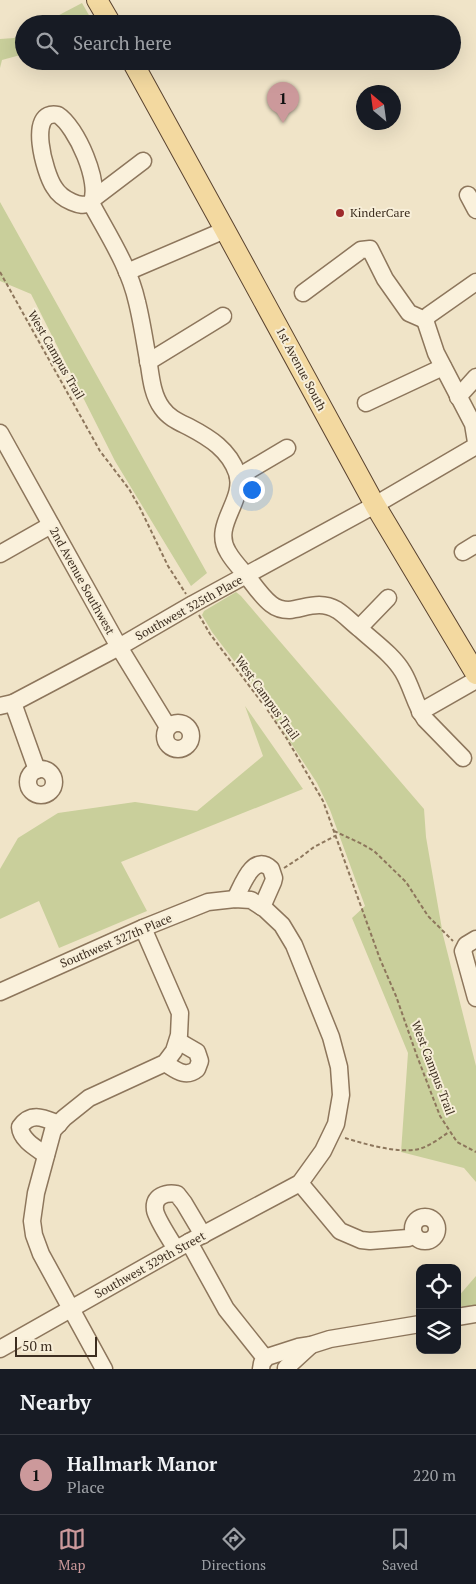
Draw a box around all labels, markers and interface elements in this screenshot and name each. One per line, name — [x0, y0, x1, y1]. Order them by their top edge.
search box — [15, 15, 461, 70]
icon: search — [33, 29, 61, 57]
text: Search here — [73, 30, 172, 55]
pin: 1 — [267, 82, 299, 123]
north arrow — [356, 85, 401, 130]
place label: KinderCare — [350, 205, 410, 220]
marker: KinderCare — [334, 207, 346, 219]
street label: West Campus Trail — [25, 308, 88, 402]
street label: 1st Avenue South — [273, 324, 330, 413]
your location — [239, 477, 265, 503]
street label: 2nd Avenue Southwest — [47, 524, 119, 638]
street label: Southwest 325th Place — [132, 572, 245, 643]
street label: West Campus Trail — [232, 653, 303, 743]
street label: Southwest 327th Place — [58, 910, 174, 971]
street label: West Campus Trail — [409, 1018, 459, 1118]
street label: Southwest 329th Street — [92, 1228, 208, 1301]
map controls — [416, 1264, 461, 1354]
button: locate — [416, 1264, 461, 1309]
button: layers — [416, 1309, 461, 1354]
scale bar — [15, 1334, 98, 1357]
text: 50 m — [22, 1336, 52, 1355]
text: Nearby — [20, 1388, 91, 1416]
text: Hallmark Manor — [67, 1451, 217, 1476]
text: 1 — [31, 1464, 41, 1486]
text: 220 m — [413, 1464, 456, 1486]
text: Place — [67, 1476, 105, 1498]
tab: Map — [58, 1525, 86, 1574]
tab: Directions — [202, 1525, 266, 1574]
tab: Saved — [382, 1525, 418, 1574]

